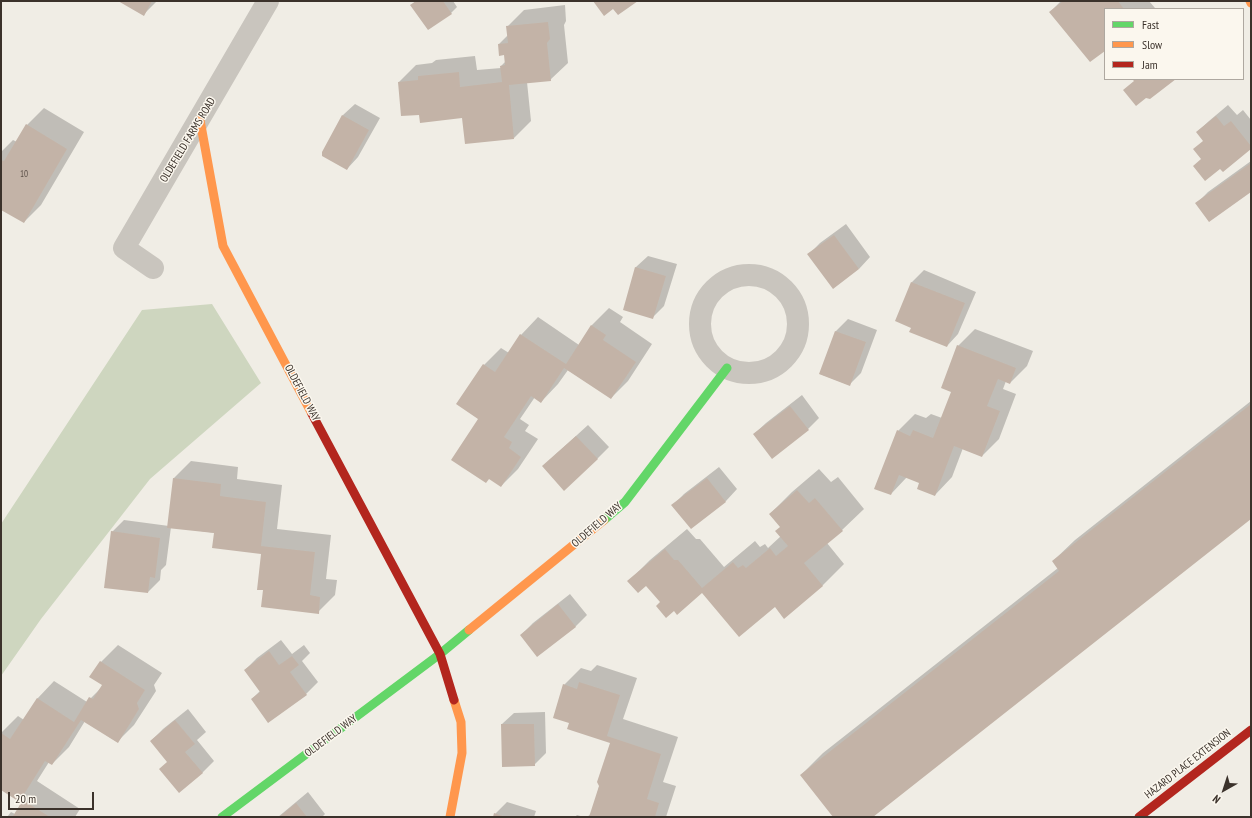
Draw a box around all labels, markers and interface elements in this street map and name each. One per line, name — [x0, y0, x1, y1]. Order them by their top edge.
legend — [1104, 8, 1244, 80]
text: Fast — [1142, 17, 1159, 32]
text: Slow — [1142, 37, 1162, 52]
text: Jam — [1142, 57, 1158, 72]
street label: OLDEFIELD FARMS ROAD — [158, 95, 218, 185]
house number: 10 — [20, 169, 28, 179]
street label: OLDEFIELD WAY — [282, 362, 322, 424]
street label: OLDEFIELD WAY — [569, 500, 625, 550]
street label: OLDEFIELD WAY — [302, 712, 360, 760]
street label: HAZARD PLACE EXTENSION — [1142, 726, 1234, 802]
north arrow — [1204, 770, 1244, 810]
scale bar — [10, 784, 96, 810]
text: 20 m — [15, 791, 36, 806]

